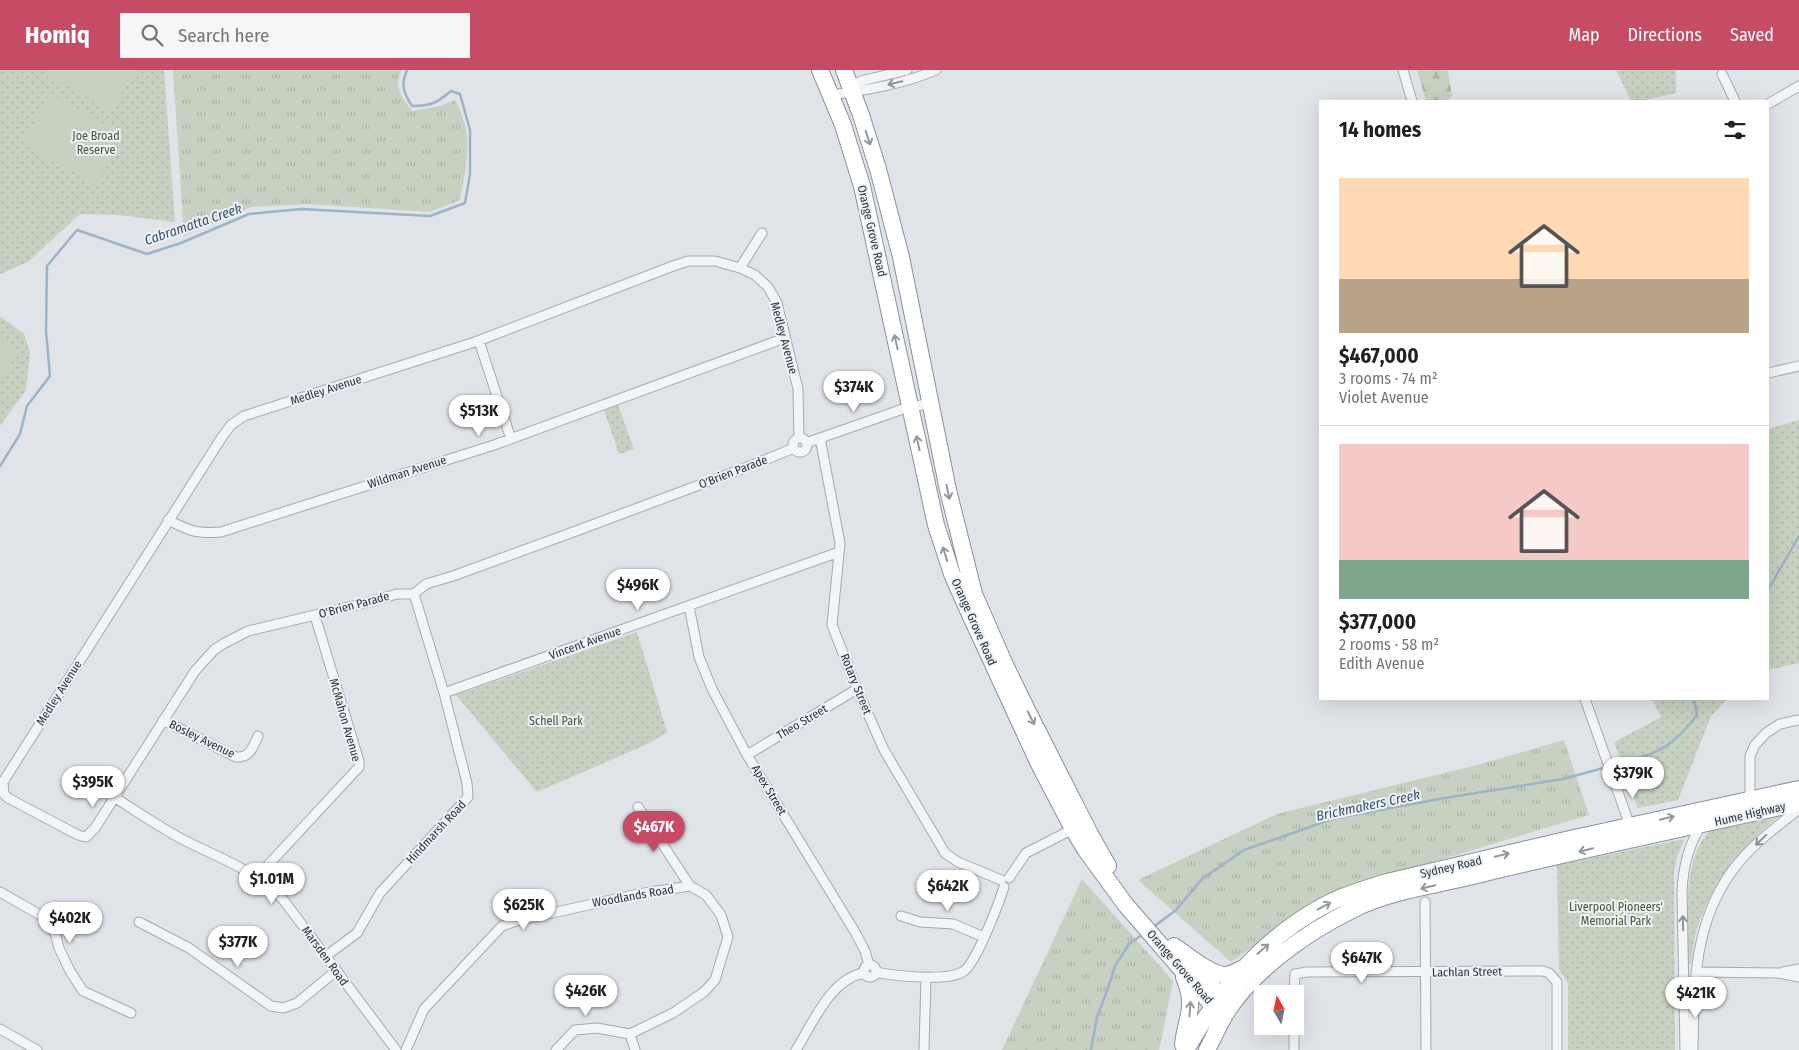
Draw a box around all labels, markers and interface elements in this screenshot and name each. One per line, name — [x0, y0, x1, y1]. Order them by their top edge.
search box — [120, 13, 470, 58]
text: Homiq — [25, 21, 90, 49]
icon: search — [138, 21, 166, 49]
text: Search here — [178, 24, 269, 47]
text: Map — [1568, 24, 1600, 46]
text: Directions — [1628, 24, 1702, 46]
text: Saved — [1730, 24, 1774, 46]
one-way arrow — [887, 79, 903, 88]
icon: filters — [1721, 116, 1749, 144]
text: 14 homes — [1339, 117, 1421, 143]
park label: Joe Broad Reserve — [72, 129, 120, 157]
one-way arrow — [864, 130, 874, 146]
street label: Orange Grove Road — [855, 184, 889, 278]
water label: Cabramatta Creek — [142, 200, 244, 249]
icon: home — [1499, 211, 1589, 301]
street label: Medley Avenue — [768, 300, 800, 376]
one-way arrow — [891, 334, 901, 350]
text: $467,000 — [1339, 343, 1419, 369]
text: 3 rooms · 74 m² — [1339, 369, 1437, 388]
pin: $374K — [819, 370, 889, 413]
street label: Medley Avenue — [289, 372, 363, 408]
text: $374K — [834, 377, 874, 396]
text: Violet Avenue — [1339, 388, 1429, 407]
pin: $513K — [444, 394, 514, 437]
text: $513K — [460, 401, 498, 420]
one-way arrow — [912, 436, 922, 452]
street label: O'Brien Parade — [697, 452, 769, 492]
street label: Wildman Avenue — [366, 453, 448, 491]
icon: home — [1499, 476, 1589, 566]
one-way arrow — [944, 483, 953, 499]
one-way arrow — [940, 546, 950, 562]
pin: $496K — [603, 568, 673, 611]
text: $496K — [617, 575, 659, 594]
street label: Orange Grove Road — [949, 576, 999, 668]
street label: O'Brien Parade — [317, 589, 391, 621]
text: $377,000 — [1339, 609, 1416, 635]
street label: Vincent Avenue — [547, 624, 623, 662]
text: 2 rooms · 58 m² — [1339, 635, 1439, 654]
street label: Rotary Street — [837, 652, 875, 716]
text: Edith Avenue — [1339, 654, 1424, 673]
street label: Medley Avenue — [33, 658, 85, 728]
street label: McMahon Avenue — [326, 677, 364, 763]
street label: Theo Street — [774, 701, 830, 743]
one-way arrow — [1027, 710, 1036, 725]
park label: Schell Park — [529, 714, 583, 728]
street label: Bosley Avenue — [167, 717, 237, 761]
pin: $379K — [1598, 756, 1668, 799]
street label: Apex Street — [749, 762, 789, 818]
text: $379K — [1613, 763, 1653, 782]
pin: $395K — [58, 766, 128, 808]
text: $395K — [73, 772, 113, 791]
water label: Brickmakers Creek — [1315, 786, 1422, 825]
street label: Hindmarsh Road — [403, 797, 469, 867]
street label: Hume Highway — [1713, 799, 1788, 829]
pin: $467K — [619, 810, 689, 853]
one-way arrow — [1658, 813, 1674, 822]
text: $467K — [634, 817, 674, 836]
one-way arrow — [1755, 834, 1768, 846]
one-way arrow — [1579, 846, 1595, 855]
one-way arrow — [1494, 850, 1510, 859]
street label: Sydney Road — [1419, 853, 1483, 881]
pin: $1.01M — [231, 862, 313, 905]
text: $1.01M — [250, 869, 294, 888]
pin: $642K — [913, 870, 983, 912]
text: $642K — [927, 876, 969, 895]
street label: Woodlands Road — [591, 882, 675, 910]
one-way arrow — [1421, 883, 1437, 892]
pin: $625K — [489, 888, 559, 931]
text: $625K — [504, 895, 544, 914]
one-way arrow — [1317, 900, 1331, 910]
park label: Liverpool Pioneers' Memorial Park — [1569, 900, 1663, 928]
pin: $402K — [35, 902, 105, 944]
text: $402K — [49, 908, 91, 927]
one-way arrow — [1678, 916, 1687, 932]
street label: Marsden Road — [299, 924, 351, 988]
pin: $377K — [203, 926, 273, 968]
street label: Orange Grove Road — [1144, 927, 1216, 1007]
text: $377K — [219, 932, 257, 951]
pin: $647K — [1327, 942, 1397, 984]
one-way arrow — [1256, 944, 1269, 955]
text: $647K — [1342, 948, 1382, 967]
street label: Lachlan Street — [1432, 964, 1502, 980]
pin: $426K — [551, 974, 621, 1017]
pin: $421K — [1661, 976, 1731, 1019]
text: $426K — [565, 981, 607, 1000]
text: $421K — [1676, 983, 1716, 1002]
north arrow — [1254, 985, 1304, 1035]
map controls — [1254, 985, 1304, 1035]
one-way arrow — [1185, 1002, 1195, 1018]

